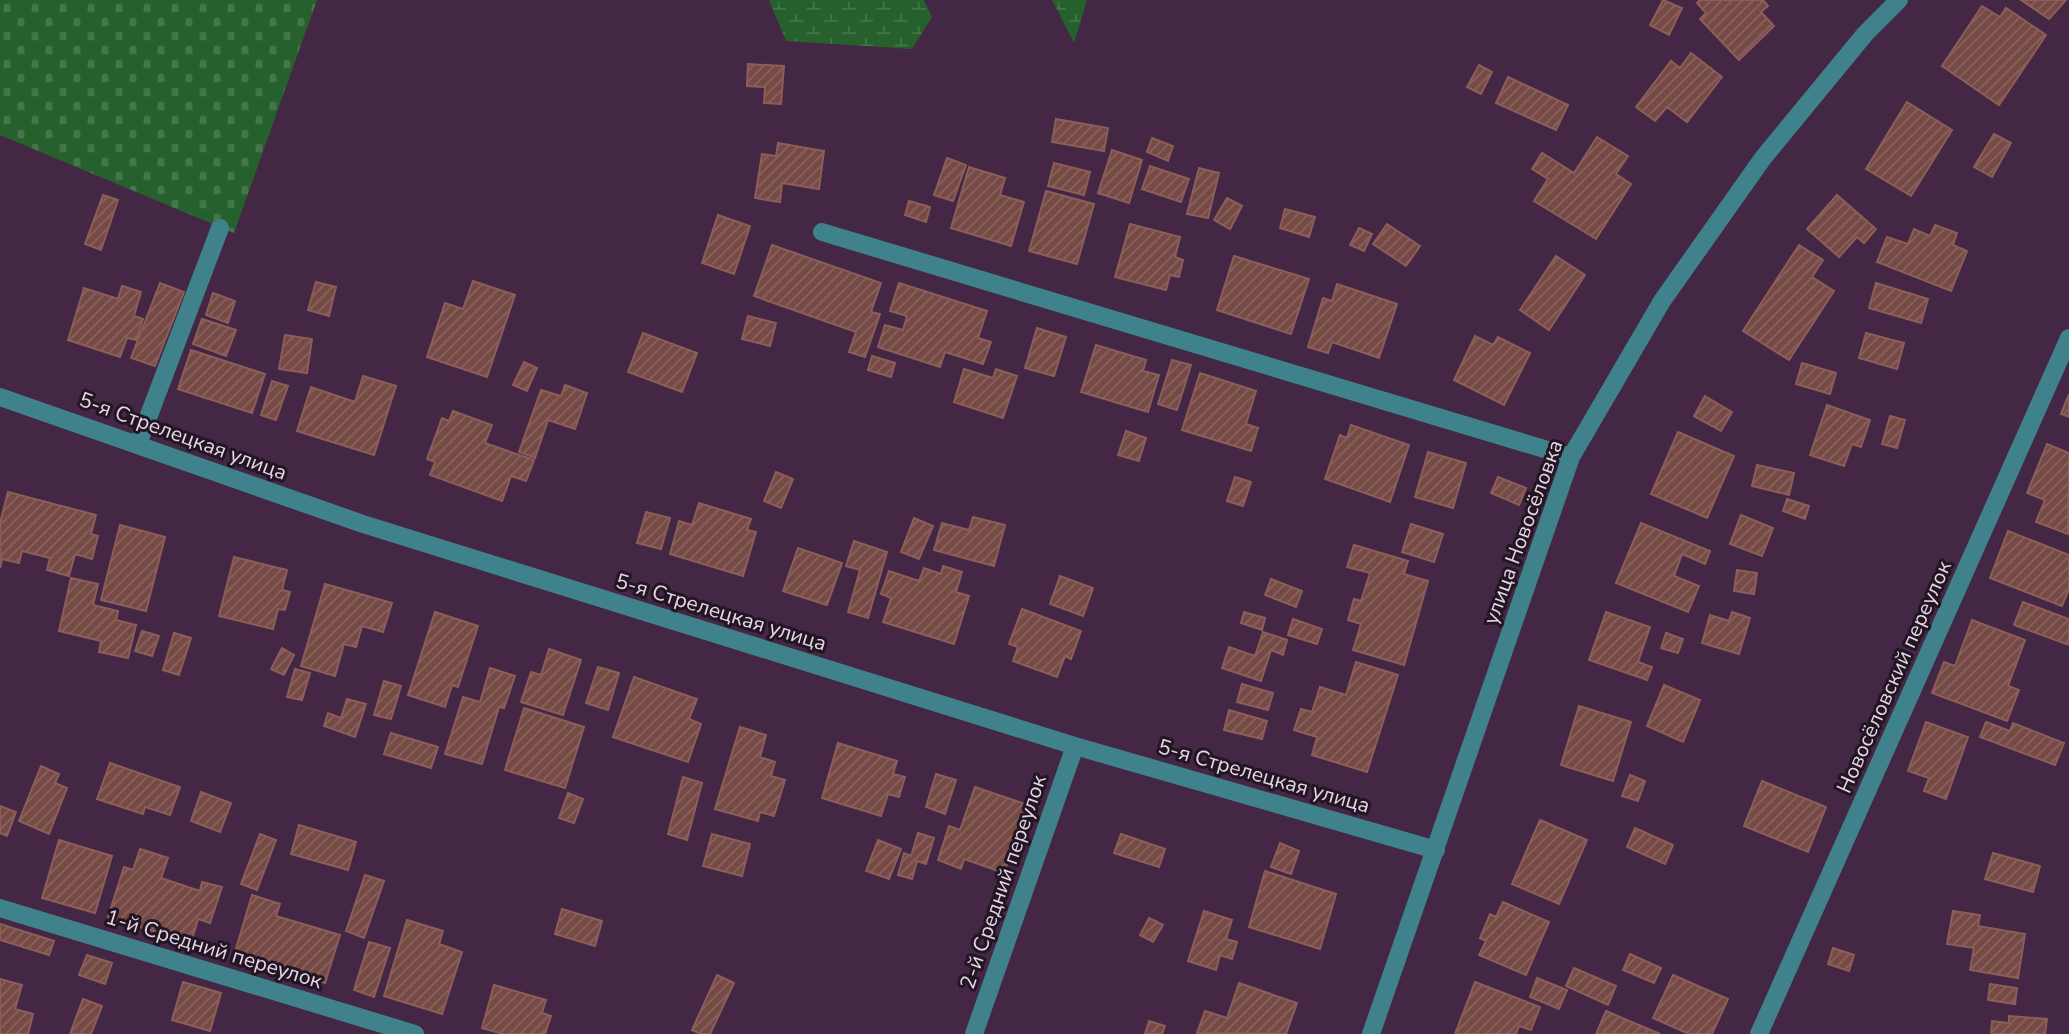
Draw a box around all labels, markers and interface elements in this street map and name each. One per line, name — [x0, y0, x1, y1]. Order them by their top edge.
street label: 5-я Стрелецкая улица — [75, 385, 291, 487]
street label: улица Новосёловка — [1477, 436, 1569, 628]
street label: Новосёловский переулок — [1830, 556, 1958, 798]
street label: 5-я Стрелецкая улица — [612, 567, 830, 657]
street label: 5-я Стрелецкая улица — [1155, 732, 1373, 820]
street label: 2-й Средний переулок — [953, 770, 1053, 993]
street label: 1-й Средний переулок — [103, 903, 326, 995]

